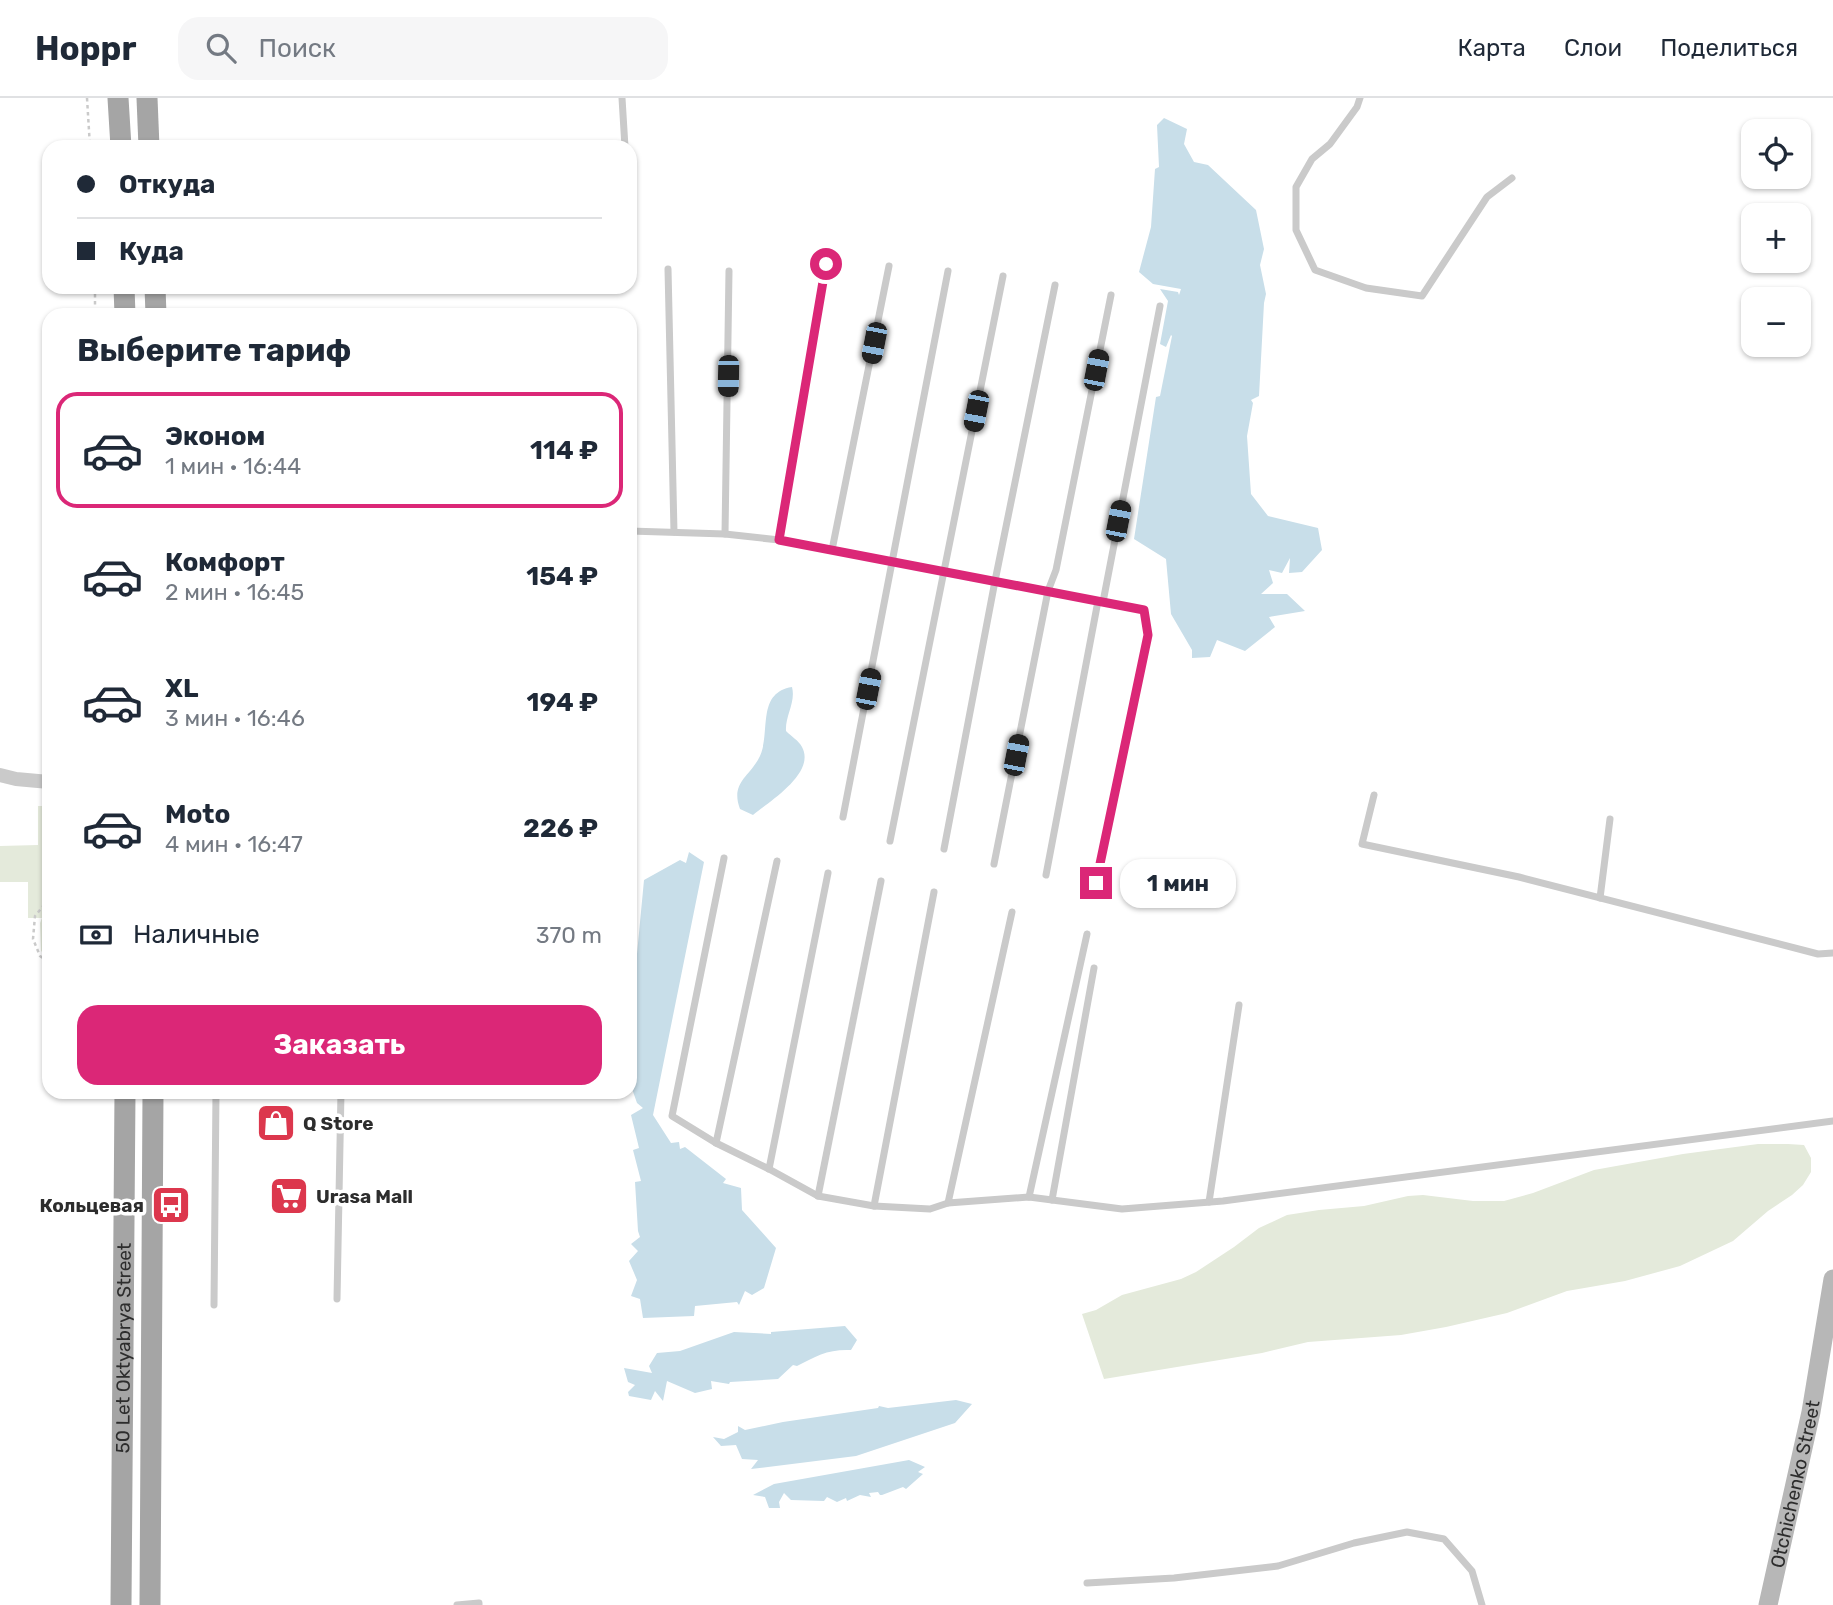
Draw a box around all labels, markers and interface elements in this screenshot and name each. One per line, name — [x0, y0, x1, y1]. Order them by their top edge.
search box — [178, 17, 668, 80]
text: Hoppr — [35, 29, 136, 68]
icon: search — [202, 29, 240, 67]
text: Поиск — [258, 33, 336, 64]
text: Карта — [1457, 34, 1526, 62]
text: Слои — [1564, 34, 1622, 62]
text: Поделиться — [1660, 34, 1798, 62]
map controls — [1741, 119, 1811, 357]
button: locate — [1741, 119, 1811, 189]
text: Откуда — [119, 169, 215, 200]
button: + — [1741, 203, 1811, 273]
text: Куда — [119, 236, 184, 267]
route start — [810, 248, 842, 280]
button: − — [1741, 287, 1811, 357]
car — [860, 320, 889, 366]
text: Выберите тариф — [77, 331, 351, 369]
car — [1082, 347, 1111, 393]
car — [718, 355, 739, 397]
car — [962, 388, 991, 434]
icon: car — [81, 419, 144, 482]
text: Эконом — [165, 421, 265, 452]
text: 114 ₽ — [530, 435, 598, 466]
text: 1 мин · 16:44 — [165, 452, 301, 480]
car — [1104, 498, 1133, 544]
icon: car — [81, 545, 144, 608]
text: Комфорт — [165, 547, 285, 578]
text: 154 ₽ — [526, 561, 598, 592]
text: 2 мин · 16:45 — [165, 578, 304, 606]
car — [854, 666, 883, 712]
icon: car — [81, 671, 144, 734]
text: XL — [165, 673, 198, 704]
text: 194 ₽ — [527, 687, 598, 718]
text: 3 мин · 16:46 — [165, 704, 305, 732]
car — [1002, 732, 1031, 778]
icon: car — [81, 797, 144, 860]
text: Moto — [165, 799, 230, 830]
text: 226 ₽ — [523, 813, 598, 844]
text: 4 мин · 16:47 — [165, 830, 303, 858]
callout: 1 мин — [1120, 858, 1236, 908]
route end — [1080, 867, 1112, 899]
text: 1 мин — [1147, 869, 1209, 897]
icon: cash — [77, 916, 115, 954]
text: Наличные — [133, 919, 260, 950]
text: 370 m — [536, 921, 602, 949]
button: Заказать — [77, 1005, 602, 1085]
shop icon: Q Store — [255, 1102, 297, 1144]
place label: Q Store — [303, 1112, 373, 1135]
supermarket icon: Urasa Mall — [268, 1175, 310, 1217]
bus stop icon: Кольцевая — [150, 1184, 192, 1226]
place label: Urasa Mall — [316, 1185, 413, 1208]
place label: Кольцевая — [39, 1194, 144, 1217]
street label: 50 Let Oktyabrya Street — [111, 1242, 136, 1453]
street label: Otchichenko Street — [1766, 1398, 1825, 1570]

